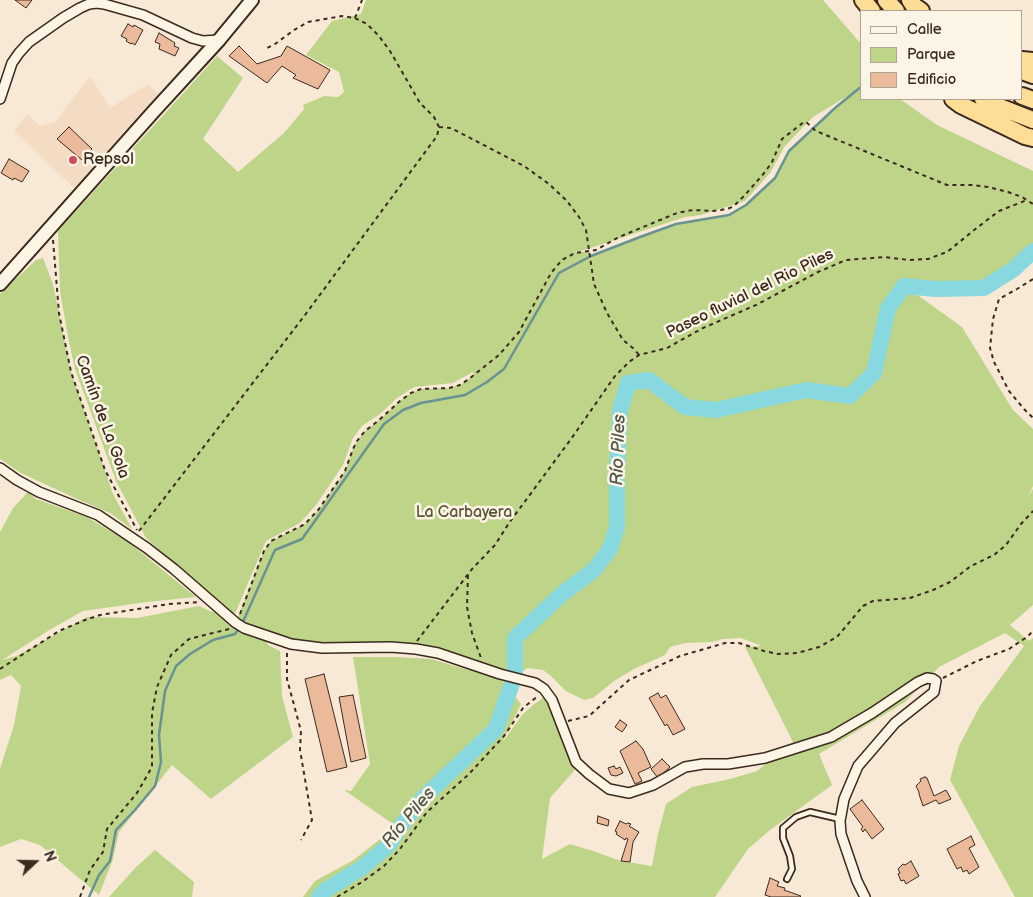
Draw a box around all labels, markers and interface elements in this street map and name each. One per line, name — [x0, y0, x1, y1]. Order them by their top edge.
legend — [860, 10, 1023, 100]
text: Calle — [907, 20, 942, 39]
text: Parque — [907, 45, 955, 64]
text: Edificio — [907, 70, 956, 89]
place label: Repsol — [83, 150, 134, 170]
marker: Repsol — [67, 154, 79, 166]
street label: Paseo fluvial del Rio Piles — [663, 245, 837, 343]
street label: Camín de La Gola — [71, 353, 133, 481]
water label: Río Piles — [607, 414, 631, 486]
park label: La Carbayera — [416, 503, 512, 523]
water label: Río Piles — [378, 784, 440, 852]
north arrow — [10, 837, 60, 887]
text: N — [40, 848, 59, 864]

